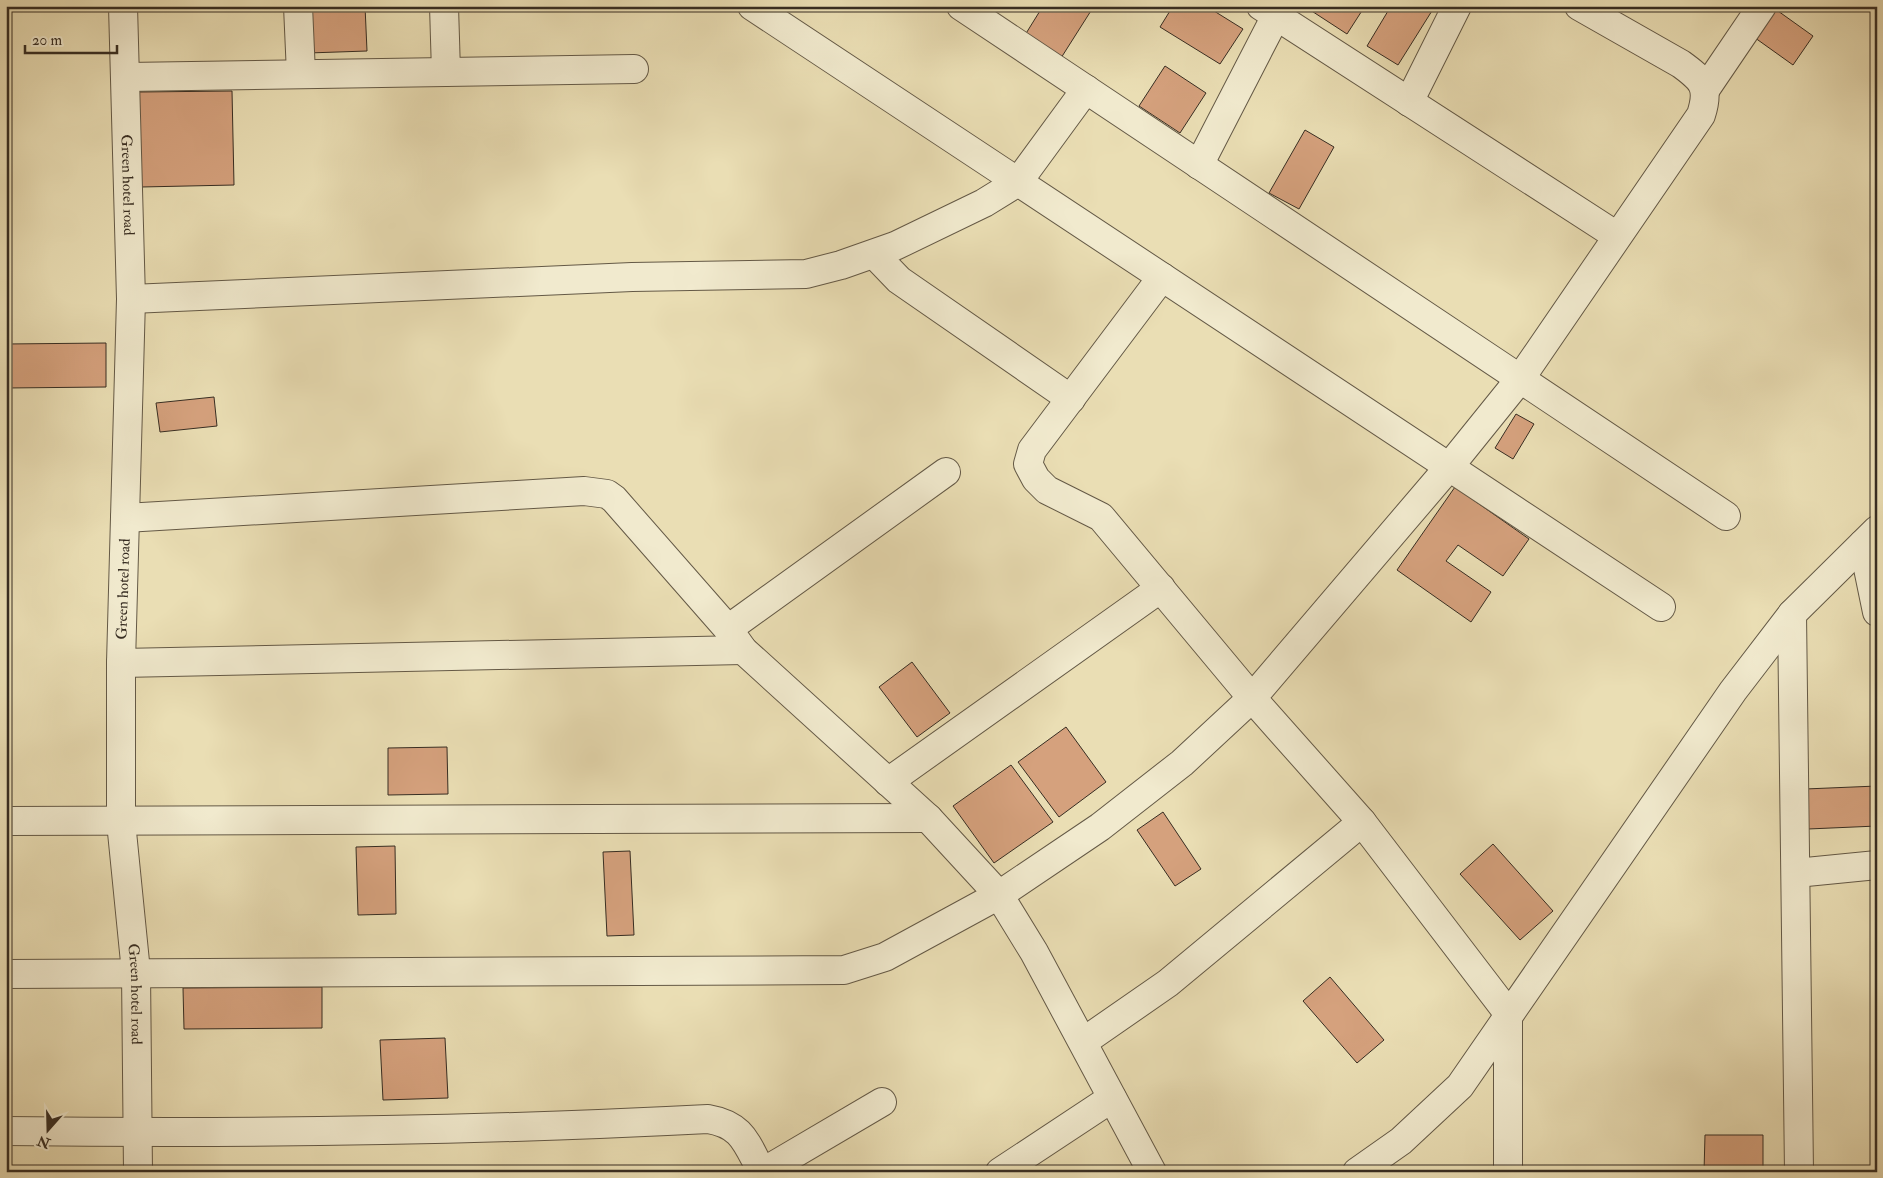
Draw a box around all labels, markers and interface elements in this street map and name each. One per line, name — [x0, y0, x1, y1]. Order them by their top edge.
scale bar — [25, 22, 118, 54]
text: 20 m — [32, 31, 62, 50]
street label: Green hotel road — [117, 134, 138, 236]
street label: Green hotel road — [112, 538, 135, 640]
street label: Green hotel road — [123, 943, 146, 1045]
north arrow — [22, 1106, 72, 1156]
text: N — [34, 1131, 53, 1152]

